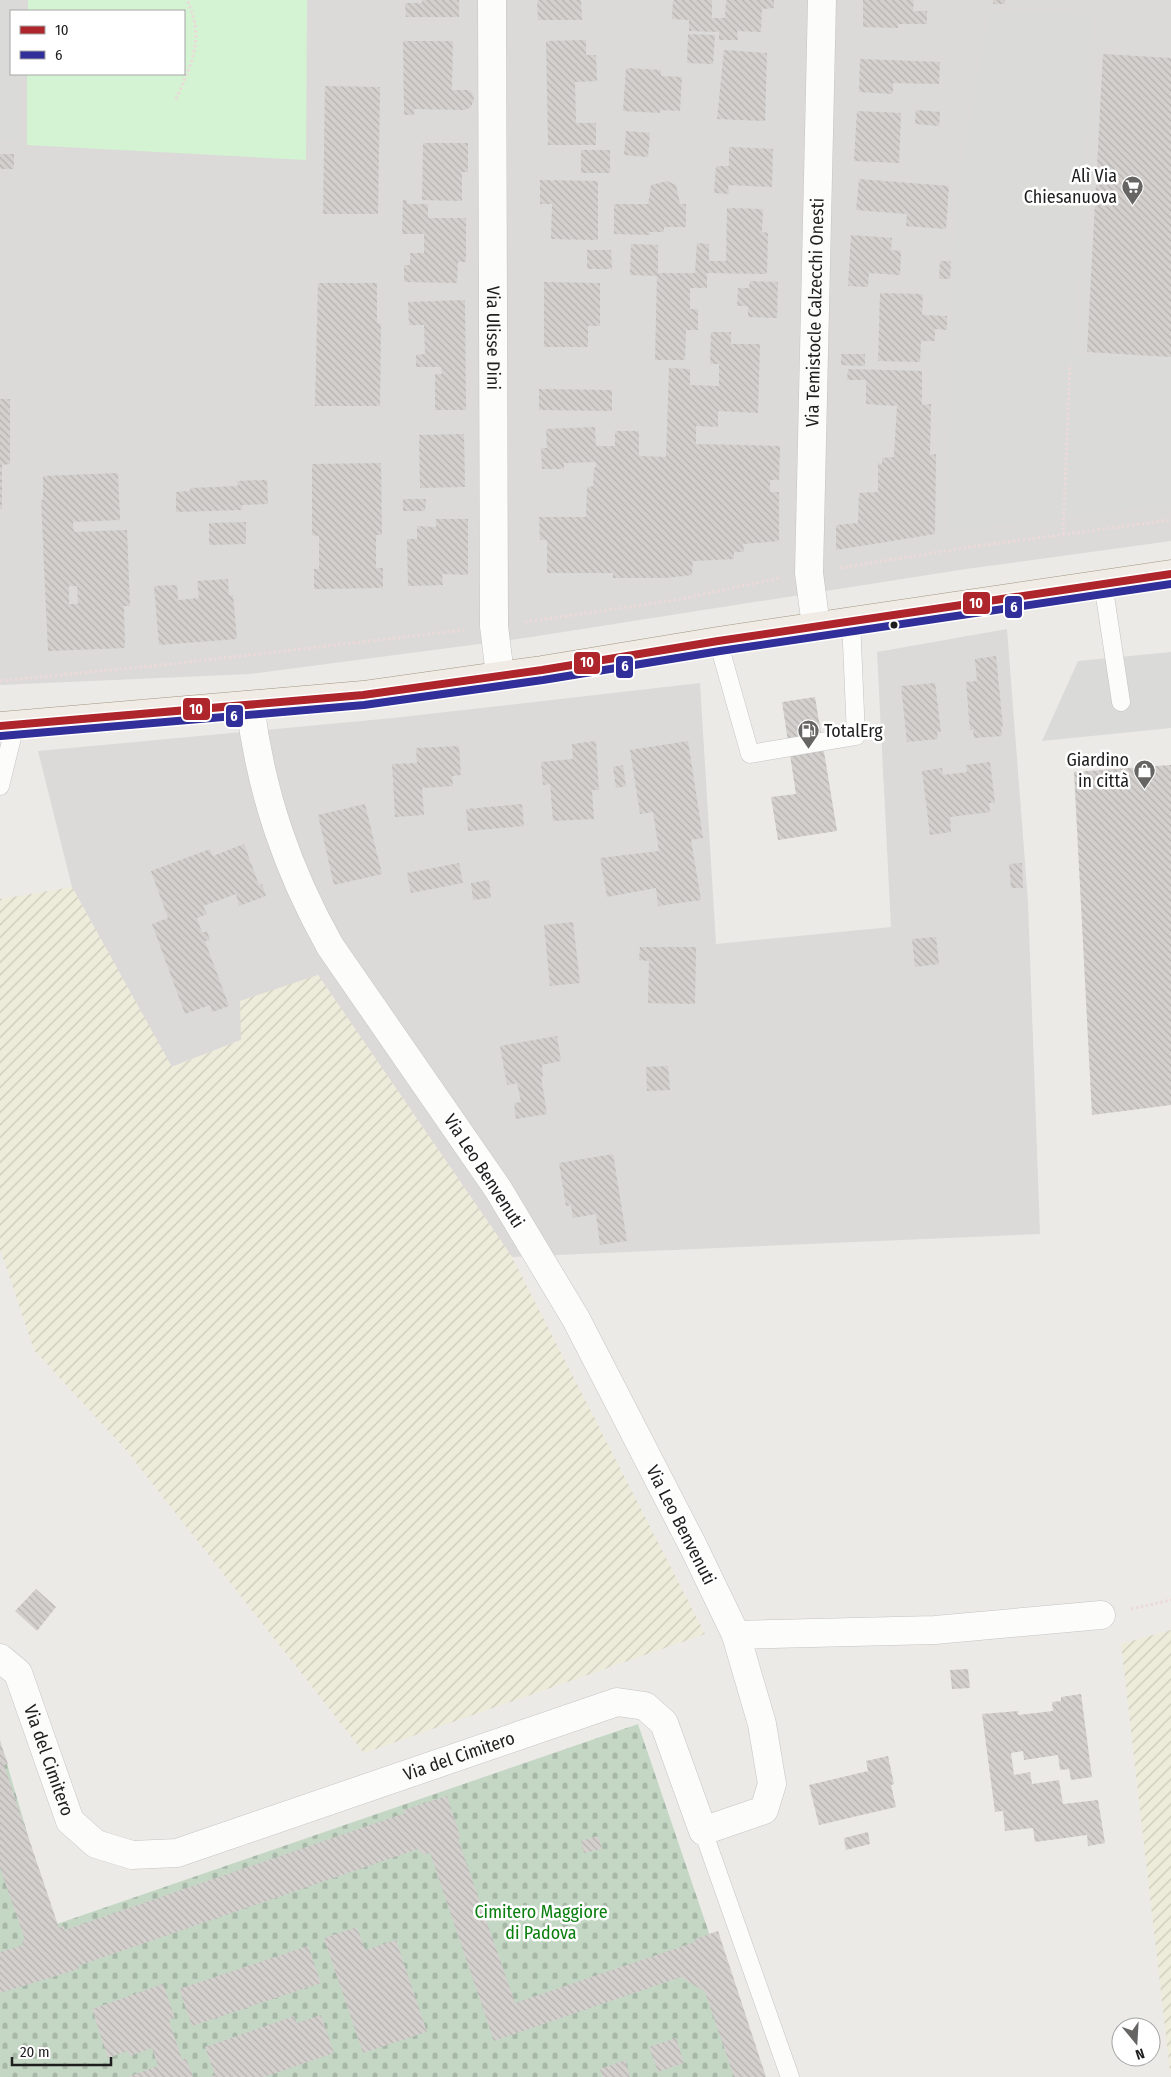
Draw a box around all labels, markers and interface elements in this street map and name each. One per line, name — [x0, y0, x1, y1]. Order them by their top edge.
legend — [10, 10, 185, 75]
text: 10 — [55, 21, 69, 39]
text: 6 — [55, 46, 62, 64]
place label: Alì Via Chiesanuova — [1024, 165, 1117, 208]
supermarket icon: Alì Via Chiesanuova — [1121, 174, 1145, 205]
street label: Via Temistocle Calzecchi Onesti — [801, 198, 829, 427]
street label: Via Ulisse Dini — [482, 286, 504, 390]
line badge: 10 — [962, 591, 991, 615]
text: 10 — [969, 595, 983, 612]
line badge: 6 — [1004, 595, 1023, 619]
text: 6 — [1010, 599, 1018, 616]
unlabelled marker — [889, 620, 899, 630]
line badge: 10 — [573, 651, 601, 675]
text: 10 — [580, 654, 594, 671]
line badge: 6 — [615, 655, 634, 679]
text: 6 — [621, 658, 629, 675]
line badge: 10 — [182, 697, 211, 721]
text: 10 — [189, 701, 203, 718]
line badge: 6 — [225, 704, 244, 728]
text: 6 — [230, 708, 238, 725]
fuel station icon: TotalErg — [796, 719, 820, 750]
place label: TotalErg — [824, 720, 883, 742]
place label: Giardino in città — [1066, 749, 1129, 792]
shop icon: Giardino in città — [1133, 758, 1157, 789]
street label: Via Leo Benvenuti — [439, 1110, 529, 1232]
street label: Via Leo Benvenuti — [641, 1462, 721, 1588]
street label: Via del Cimitero — [19, 1702, 78, 1819]
street label: Via del Cimitero — [401, 1727, 518, 1785]
park label: Cimitero Maggiore di Padova — [474, 1901, 608, 1944]
north arrow — [1111, 2017, 1161, 2067]
scale bar — [12, 2034, 111, 2066]
text: 20 m — [20, 2043, 50, 2061]
text: N — [1133, 2045, 1146, 2063]

